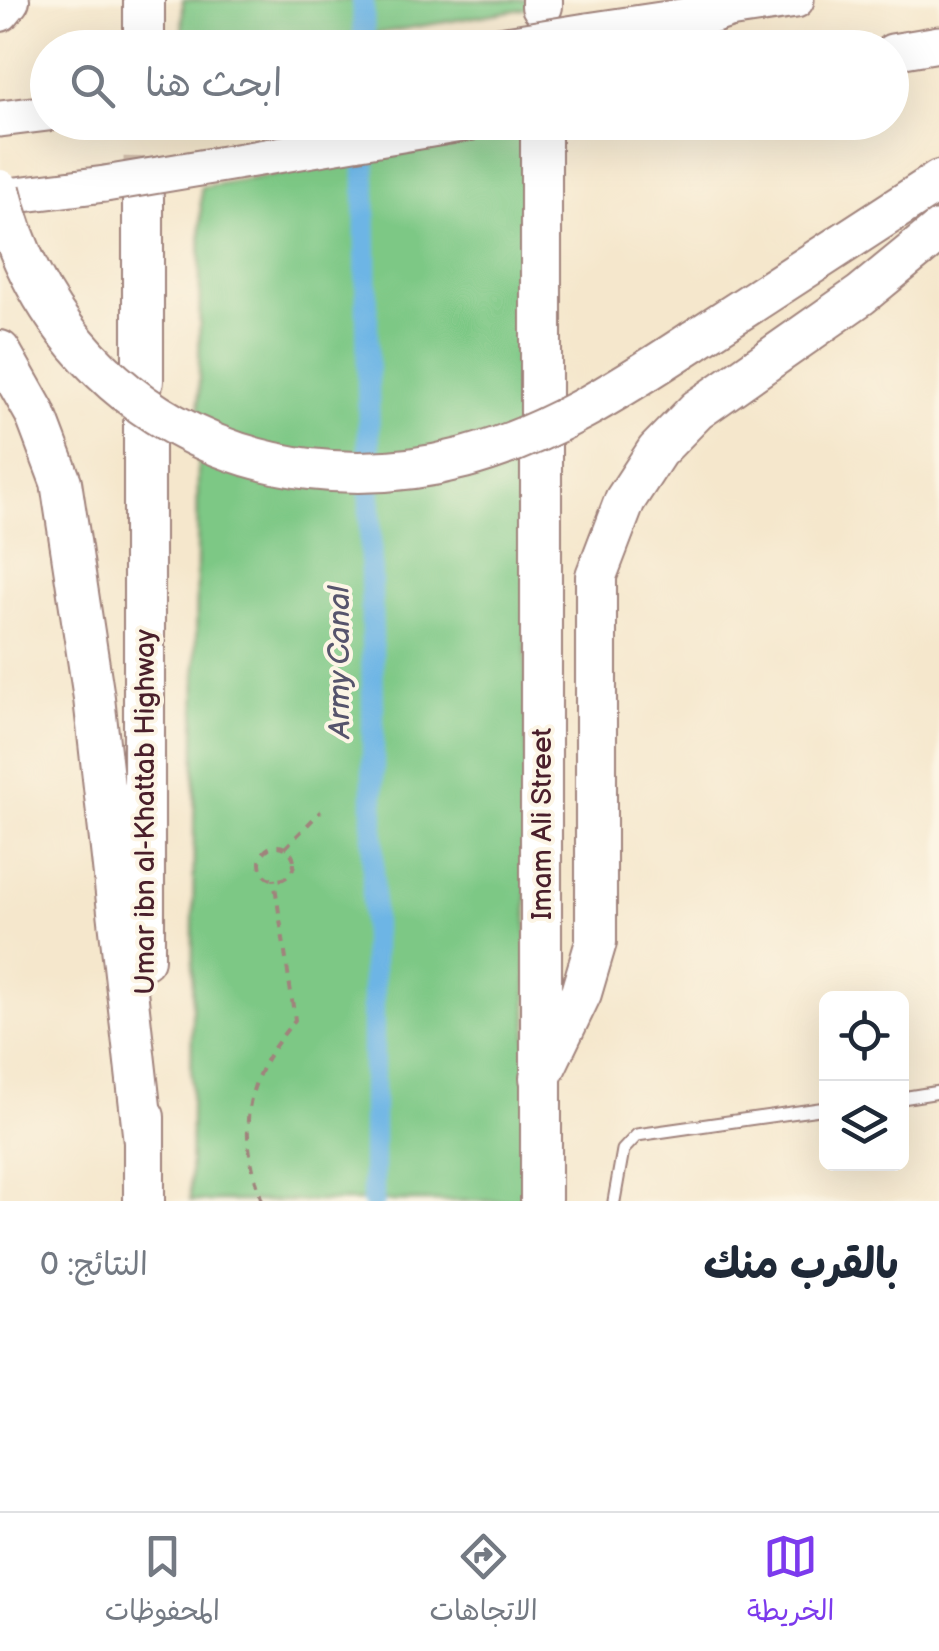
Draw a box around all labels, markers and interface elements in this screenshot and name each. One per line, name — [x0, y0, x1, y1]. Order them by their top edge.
search box — [30, 30, 909, 140]
icon: search — [65, 58, 120, 113]
text: ابحث هنا — [145, 62, 282, 107]
water label: Army Canal — [322, 585, 358, 740]
street label: Umar ibn al-Khattab Highway — [129, 629, 162, 995]
street label: Imam Ali Street — [526, 728, 559, 920]
map controls — [819, 991, 909, 1171]
button: locate — [819, 991, 909, 1081]
button: layers — [819, 1081, 909, 1171]
text: بالقرب منك — [703, 1240, 899, 1291]
text: النتائج: 0 — [40, 1246, 148, 1285]
tab: المحفوظات — [105, 1529, 220, 1635]
tab: الاتجاهات — [429, 1529, 538, 1635]
tab: الخريطة — [747, 1529, 834, 1635]

